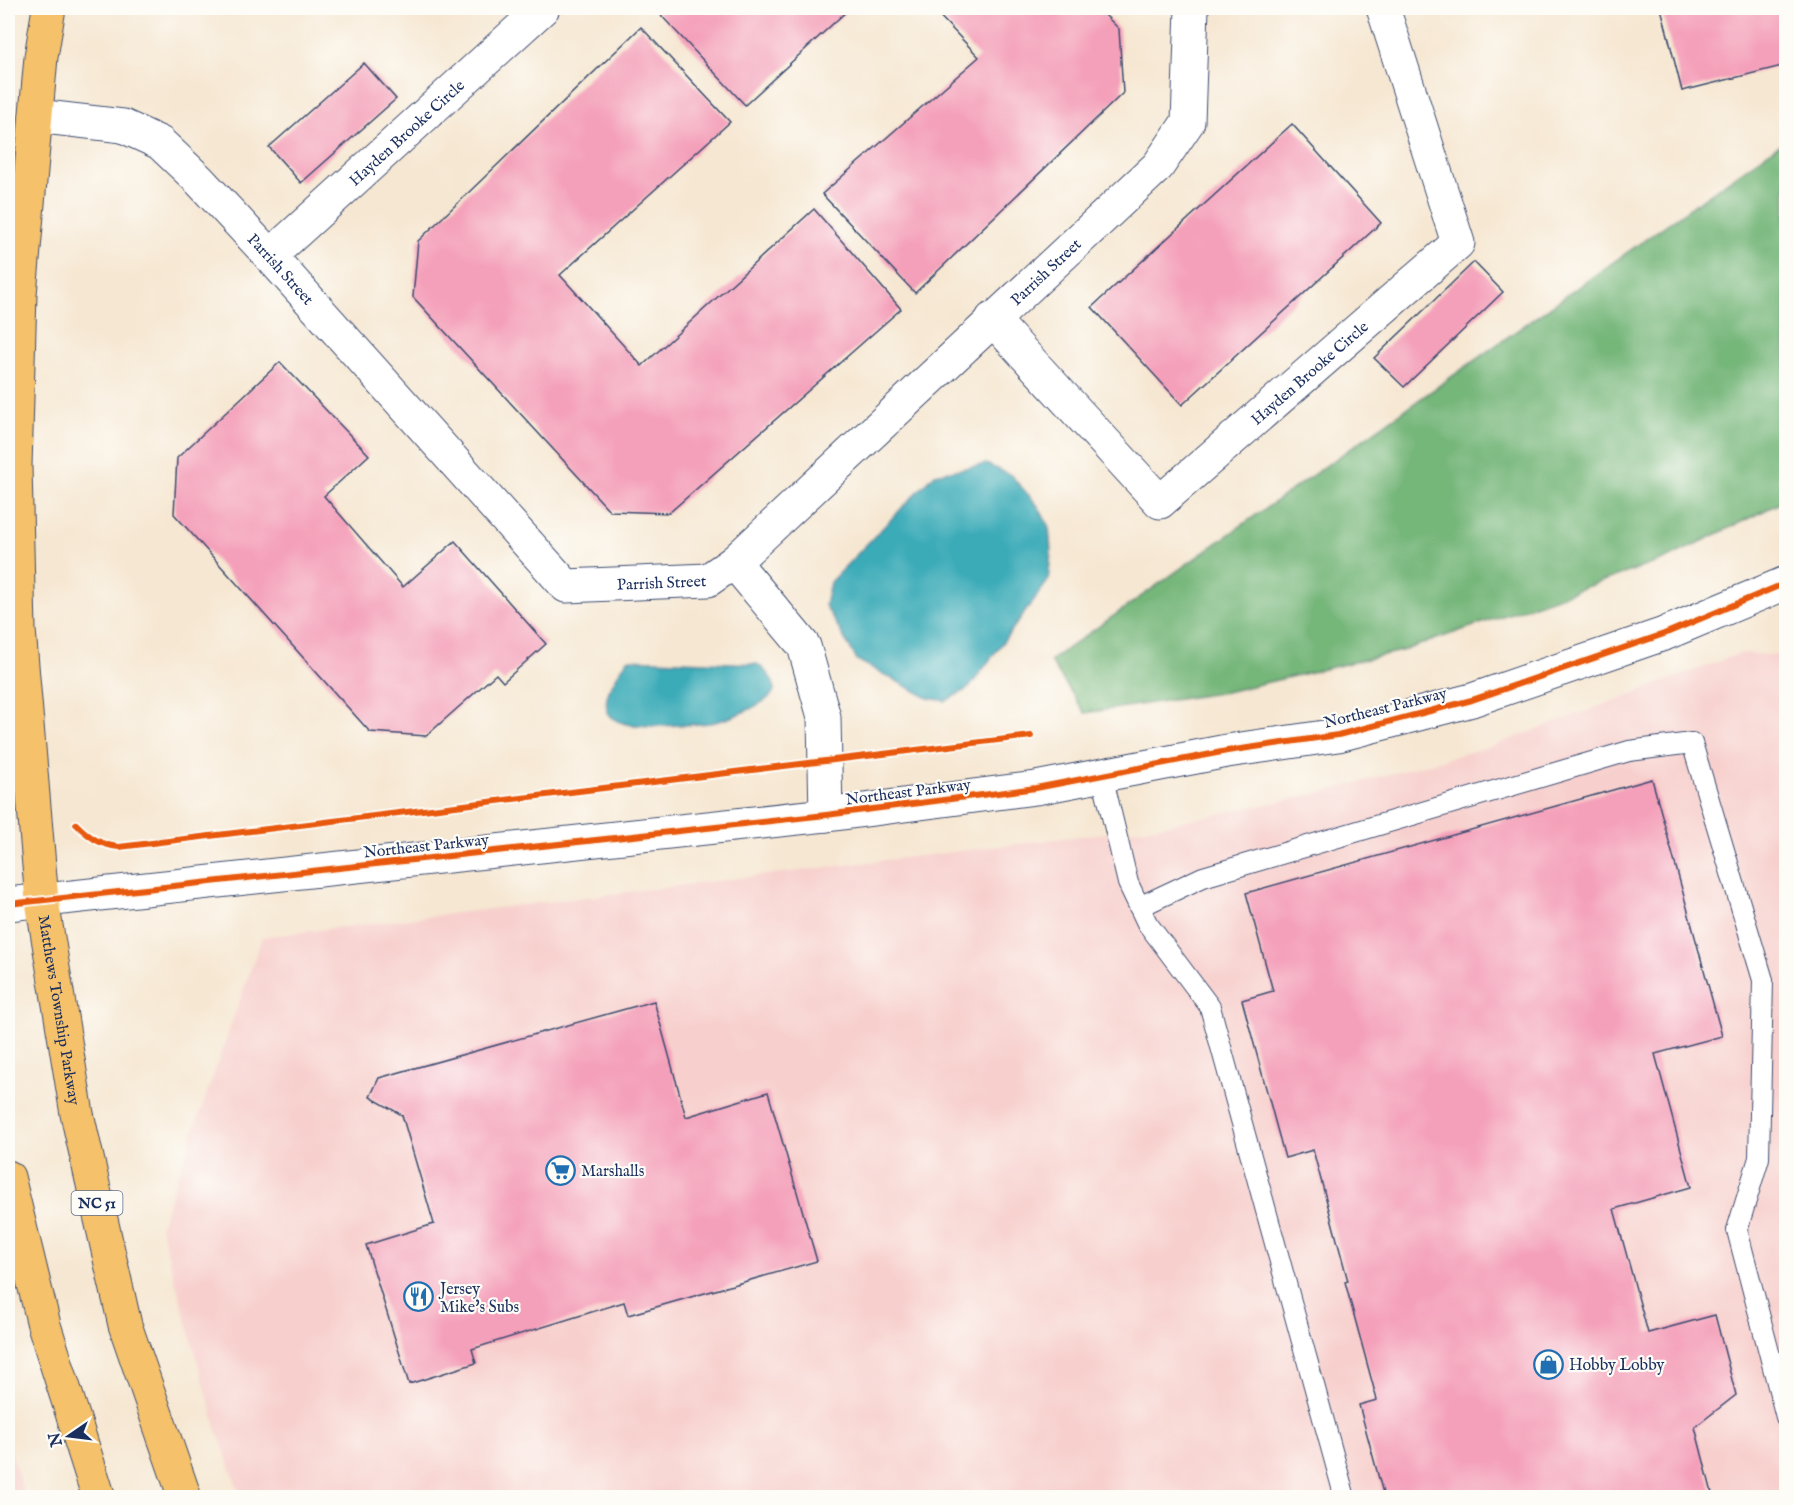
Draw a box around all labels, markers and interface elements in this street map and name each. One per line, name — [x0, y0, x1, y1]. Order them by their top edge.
street label: Hayden Brooke Circle — [346, 76, 469, 191]
street label: Parrish Street — [242, 230, 317, 310]
street label: Parrish Street — [1007, 235, 1087, 311]
street label: Hayden Brooke Circle — [1248, 317, 1373, 430]
street label: Parrish Street — [617, 572, 707, 596]
street label: Northeast Parkway — [1322, 684, 1449, 734]
street label: Northeast Parkway — [844, 775, 972, 811]
street label: Northeast Parkway — [362, 830, 490, 864]
street label: Matthews Township Parkway — [32, 914, 83, 1107]
supermarket icon: Marshalls — [544, 1154, 576, 1186]
place label: Marshalls — [581, 1162, 645, 1182]
road number: NC 51 — [72, 1191, 122, 1215]
place label: Jersey Mike's Subs — [438, 1280, 520, 1318]
restaurant icon: Jersey Mike's Subs — [403, 1281, 435, 1313]
shop icon: Hobby Lobby — [1532, 1348, 1564, 1380]
place label: Hobby Lobby — [1569, 1356, 1665, 1376]
north arrow — [39, 1406, 99, 1466]
text: N — [45, 1430, 68, 1449]

